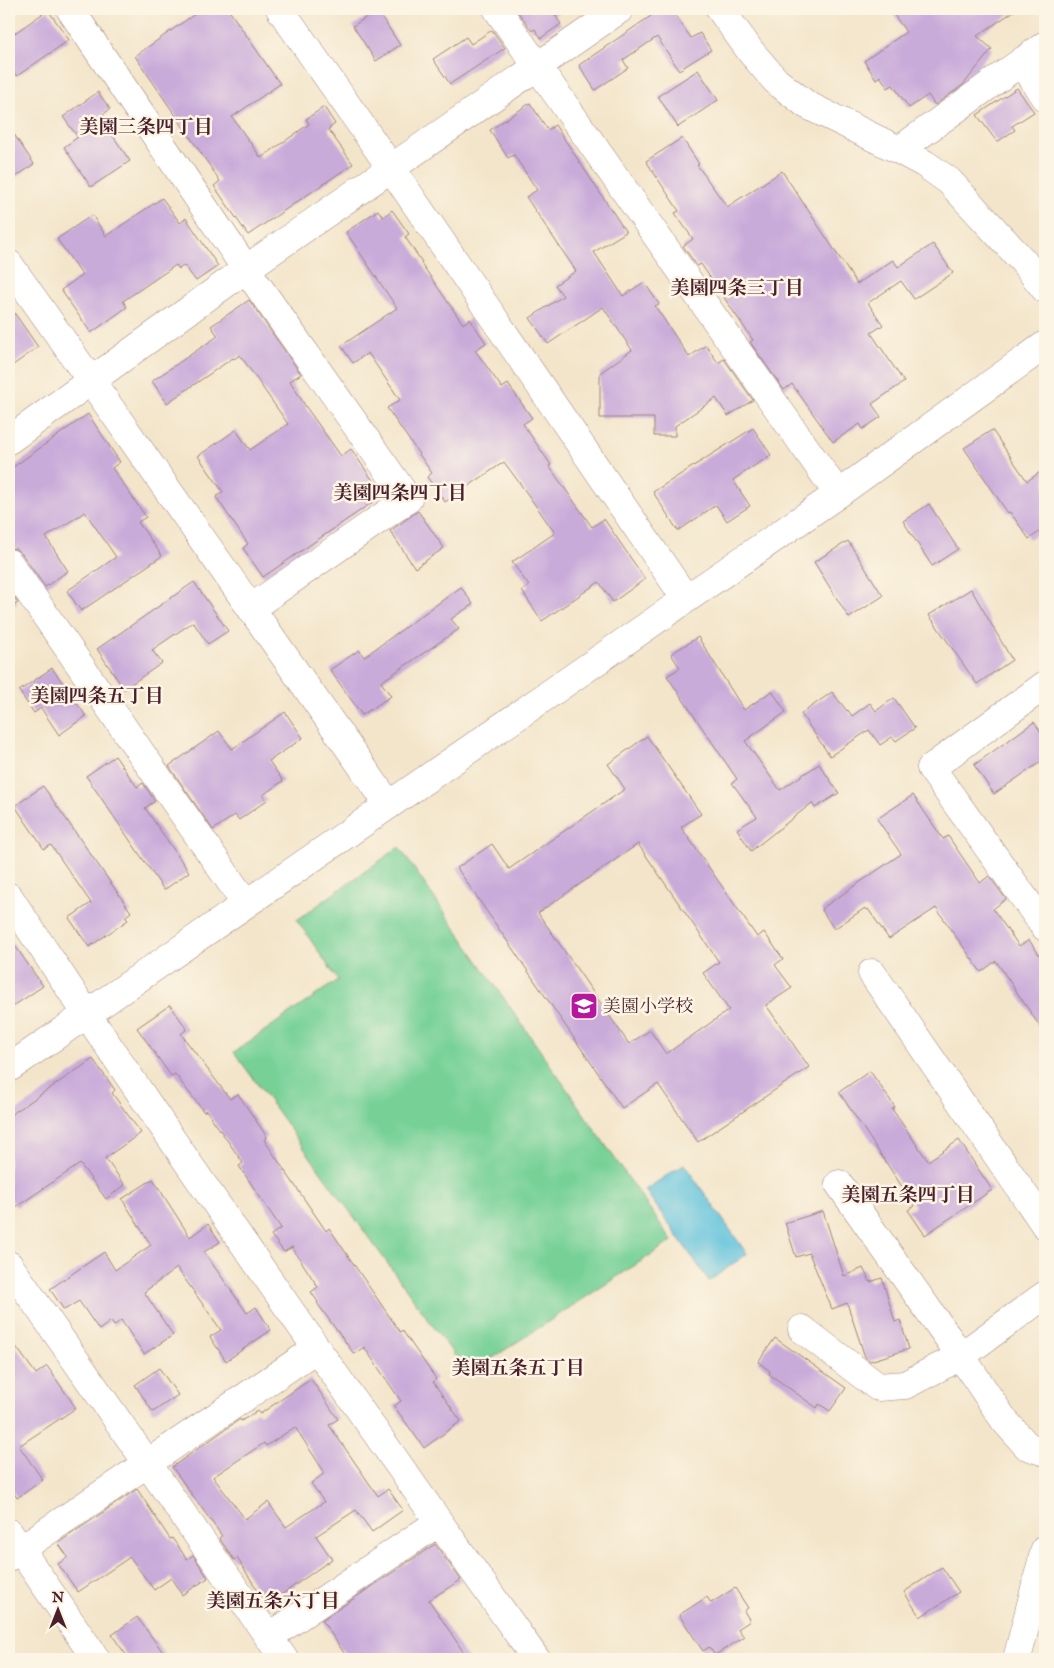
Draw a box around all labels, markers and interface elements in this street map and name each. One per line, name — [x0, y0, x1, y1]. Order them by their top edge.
district label: 美園三条四丁目 — [79, 116, 213, 140]
district label: 美園四条三丁目 — [670, 277, 804, 301]
district label: 美園四条四丁目 — [333, 482, 467, 506]
district label: 美園四条五丁目 — [30, 685, 164, 709]
school or university icon: 美園小学校 — [569, 991, 599, 1021]
place label: 美園小学校 — [603, 996, 693, 1019]
district label: 美園五条四丁目 — [841, 1184, 975, 1208]
district label: 美園五条五丁目 — [451, 1357, 585, 1381]
north arrow — [32, 1586, 82, 1636]
text: N — [51, 1589, 64, 1607]
district label: 美園五条六丁目 — [206, 1590, 340, 1614]

